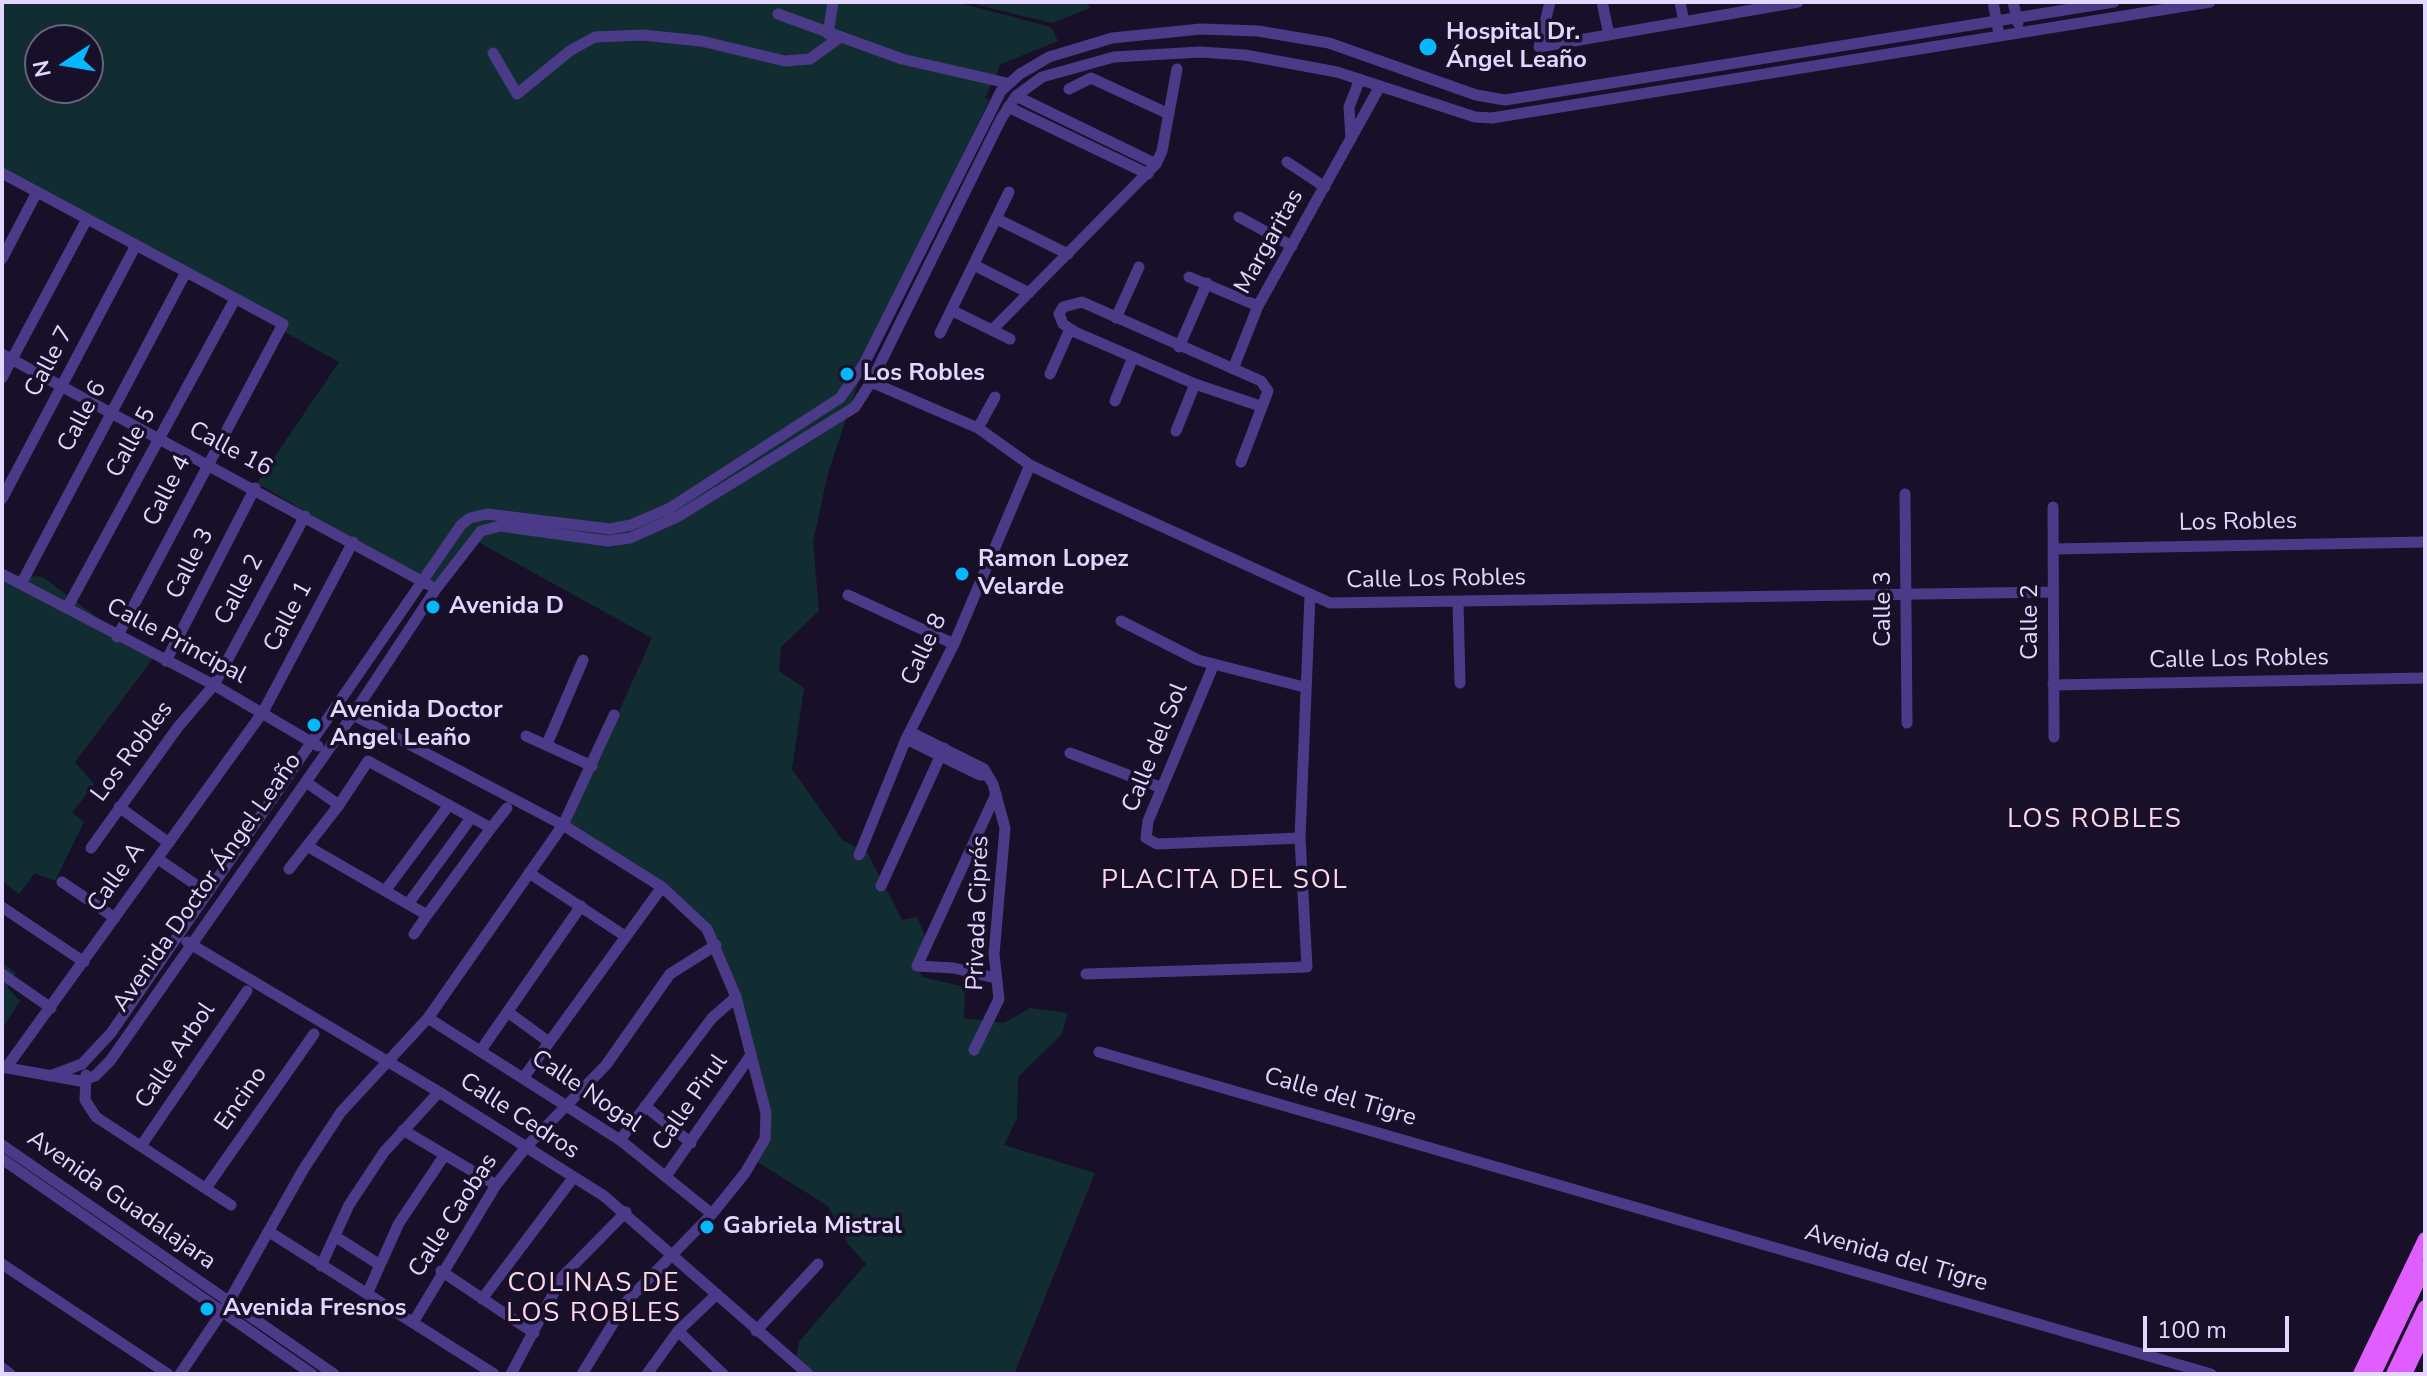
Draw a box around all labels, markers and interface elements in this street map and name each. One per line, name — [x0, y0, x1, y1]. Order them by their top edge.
place label: Hospital Dr. Ángel Leaño — [1446, 19, 1587, 75]
north arrow — [24, 24, 104, 104]
marker: Hospital Dr. Ángel Leaño — [1417, 36, 1439, 58]
text: N — [26, 57, 59, 80]
street label: Margaritas — [1229, 185, 1311, 299]
street label: Calle 7 — [19, 322, 81, 402]
place label: Los Robles — [863, 360, 985, 388]
marker: Los Robles — [838, 365, 856, 383]
street label: Calle 6 — [52, 377, 114, 457]
street label: Calle 5 — [101, 403, 163, 483]
street label: Calle 16 — [183, 416, 277, 484]
street label: Calle 4 — [138, 451, 198, 531]
street label: Los Robles — [2179, 508, 2297, 538]
street label: Calle 3 — [161, 524, 221, 604]
place label: Ramon Lopez Velarde — [978, 546, 1129, 602]
street label: Calle 2 — [209, 550, 271, 630]
street label: Calle Los Robles — [1346, 564, 1526, 596]
marker: Ramon Lopez Velarde — [953, 565, 971, 583]
street label: Calle 3 — [1870, 571, 1898, 647]
street label: Calle 1 — [258, 577, 320, 657]
street label: Calle 2 — [2017, 584, 2045, 660]
street label: Calle Principal — [101, 593, 251, 691]
place label: Avenida D — [449, 593, 564, 621]
marker: Avenida D — [424, 598, 442, 616]
street label: Calle 8 — [896, 610, 954, 690]
street label: Calle Los Robles — [2149, 644, 2329, 676]
street label: Calle del Sol — [1117, 679, 1195, 817]
street label: Los Robles — [86, 696, 180, 808]
place label: Avenida Doctor Angel Leaño — [330, 697, 503, 753]
marker: Avenida Doctor Angel Leaño — [305, 716, 323, 734]
street label: Avenida Doctor Ángel Leaño — [108, 748, 308, 1018]
district label: LOS ROBLES — [2007, 805, 2183, 837]
street label: Privada Ciprés — [962, 835, 996, 991]
street label: Calle A — [82, 838, 152, 918]
district label: PLACITA DEL SOL — [1101, 866, 1349, 898]
street label: Calle Arbol — [130, 997, 222, 1115]
street label: Calle Nogal — [526, 1045, 646, 1139]
street label: Calle Pirul — [647, 1049, 735, 1157]
street label: Encino — [210, 1062, 274, 1136]
street label: Calle del Tigre — [1261, 1063, 1419, 1133]
street label: Calle Cedros — [454, 1068, 584, 1166]
street label: Avenida Guadalajara — [21, 1125, 221, 1277]
street label: Calle Caobas — [403, 1149, 505, 1283]
place label: Gabriela Mistral — [723, 1213, 902, 1241]
marker: Gabriela Mistral — [698, 1218, 716, 1236]
street label: Avenida del Tigre — [1801, 1219, 1991, 1299]
district label: COLINAS DE LOS ROBLES — [506, 1269, 682, 1330]
place label: Avenida Fresnos — [223, 1295, 407, 1323]
marker: Avenida Fresnos — [198, 1300, 216, 1318]
scale bar — [2147, 1300, 2293, 1350]
text: 100 m — [2157, 1314, 2227, 1346]

